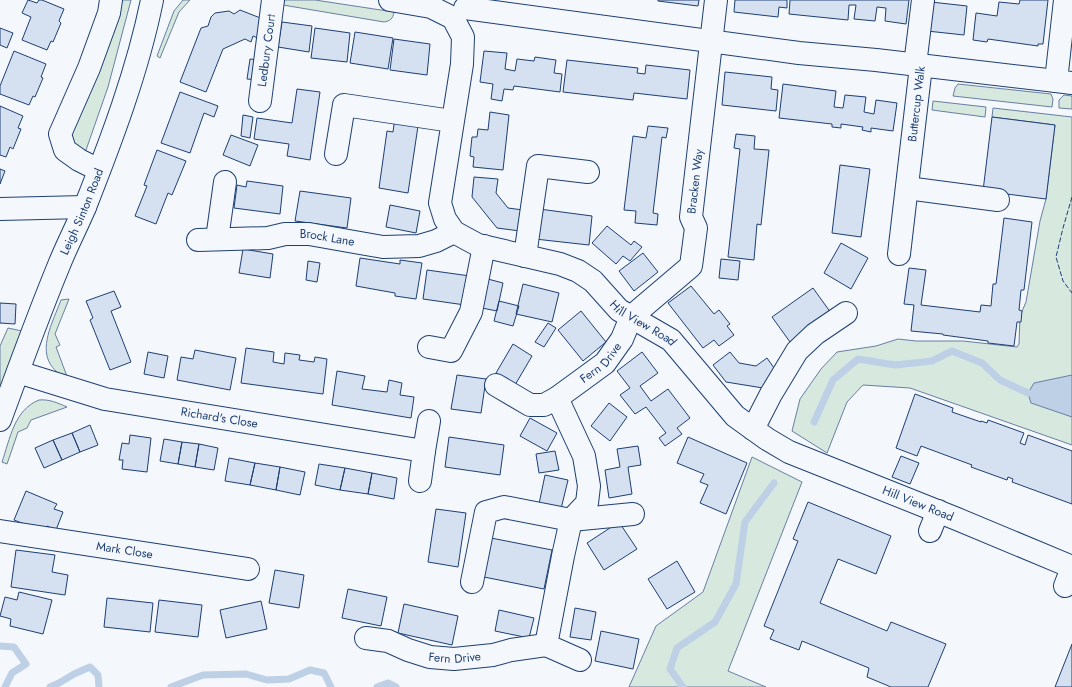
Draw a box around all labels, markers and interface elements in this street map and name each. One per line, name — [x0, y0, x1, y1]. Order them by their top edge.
street label: Ledbury Court — [253, 13, 280, 88]
street label: Buttercup Walk — [903, 65, 930, 143]
street label: Bracken Way — [682, 147, 708, 215]
street label: Leigh Sinton Road — [55, 166, 108, 258]
street label: Brock Lane — [300, 225, 356, 251]
street label: Hill View Road — [605, 296, 681, 350]
street label: Fern Drive — [576, 339, 626, 387]
street label: Richard's Close — [179, 402, 259, 433]
street label: Hill View Road — [880, 481, 956, 526]
street label: Mark Close — [95, 537, 154, 563]
street label: Fern Drive — [428, 647, 482, 668]

